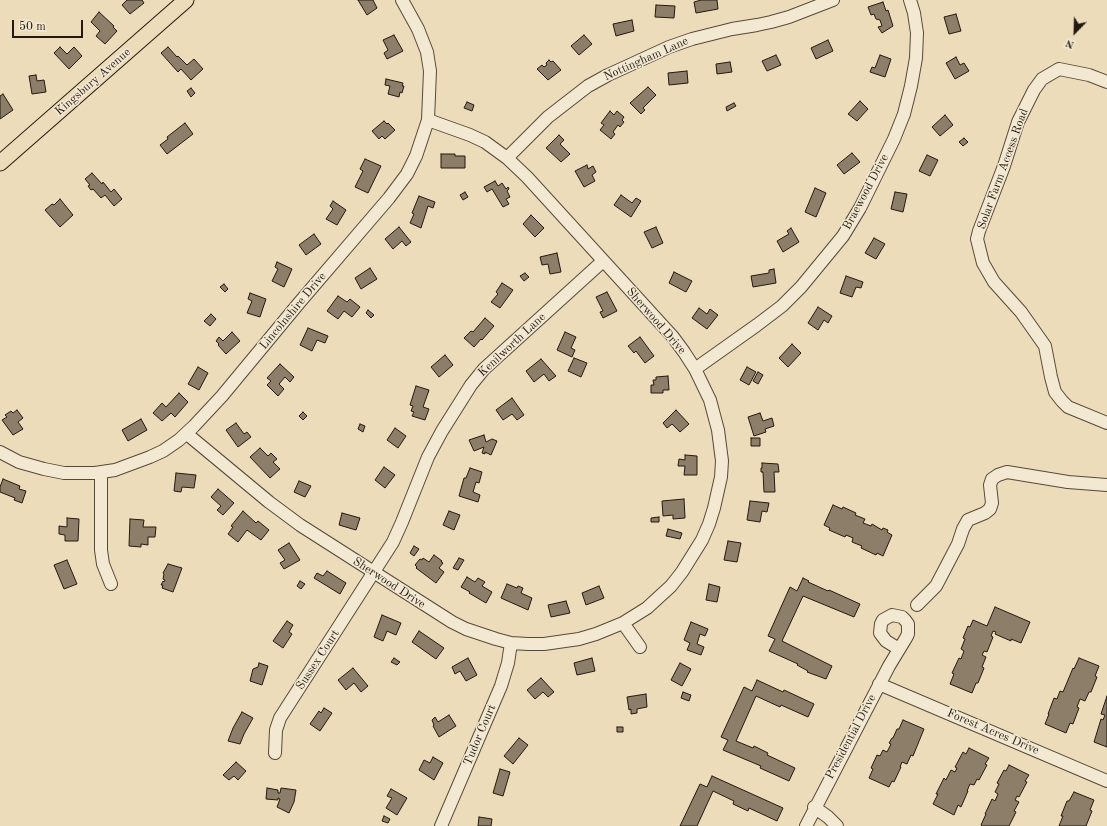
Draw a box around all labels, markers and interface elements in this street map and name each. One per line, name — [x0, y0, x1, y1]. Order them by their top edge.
scale bar — [14, 12, 85, 38]
north arrow — [1055, 12, 1095, 52]
text: 50 m — [19, 21, 46, 33]
street label: Nottingham Lane — [601, 34, 691, 84]
text: N — [1064, 37, 1076, 50]
street label: Kingsbury Avenue — [52, 45, 134, 119]
street label: Solar Farm Access Road — [974, 107, 1032, 231]
street label: Braewood Drive — [840, 152, 892, 232]
street label: Lincolnshire Drive — [257, 270, 329, 352]
street label: Sherwood Drive — [623, 285, 689, 357]
street label: Kenilworth Lane — [475, 310, 549, 380]
street label: Sherwood Drive — [350, 554, 428, 612]
street label: Sussex Court — [293, 627, 343, 693]
street label: Presidential Drive — [823, 692, 879, 782]
street label: Tudor Court — [461, 702, 499, 768]
street label: Forest Acres Drive — [945, 706, 1041, 758]

